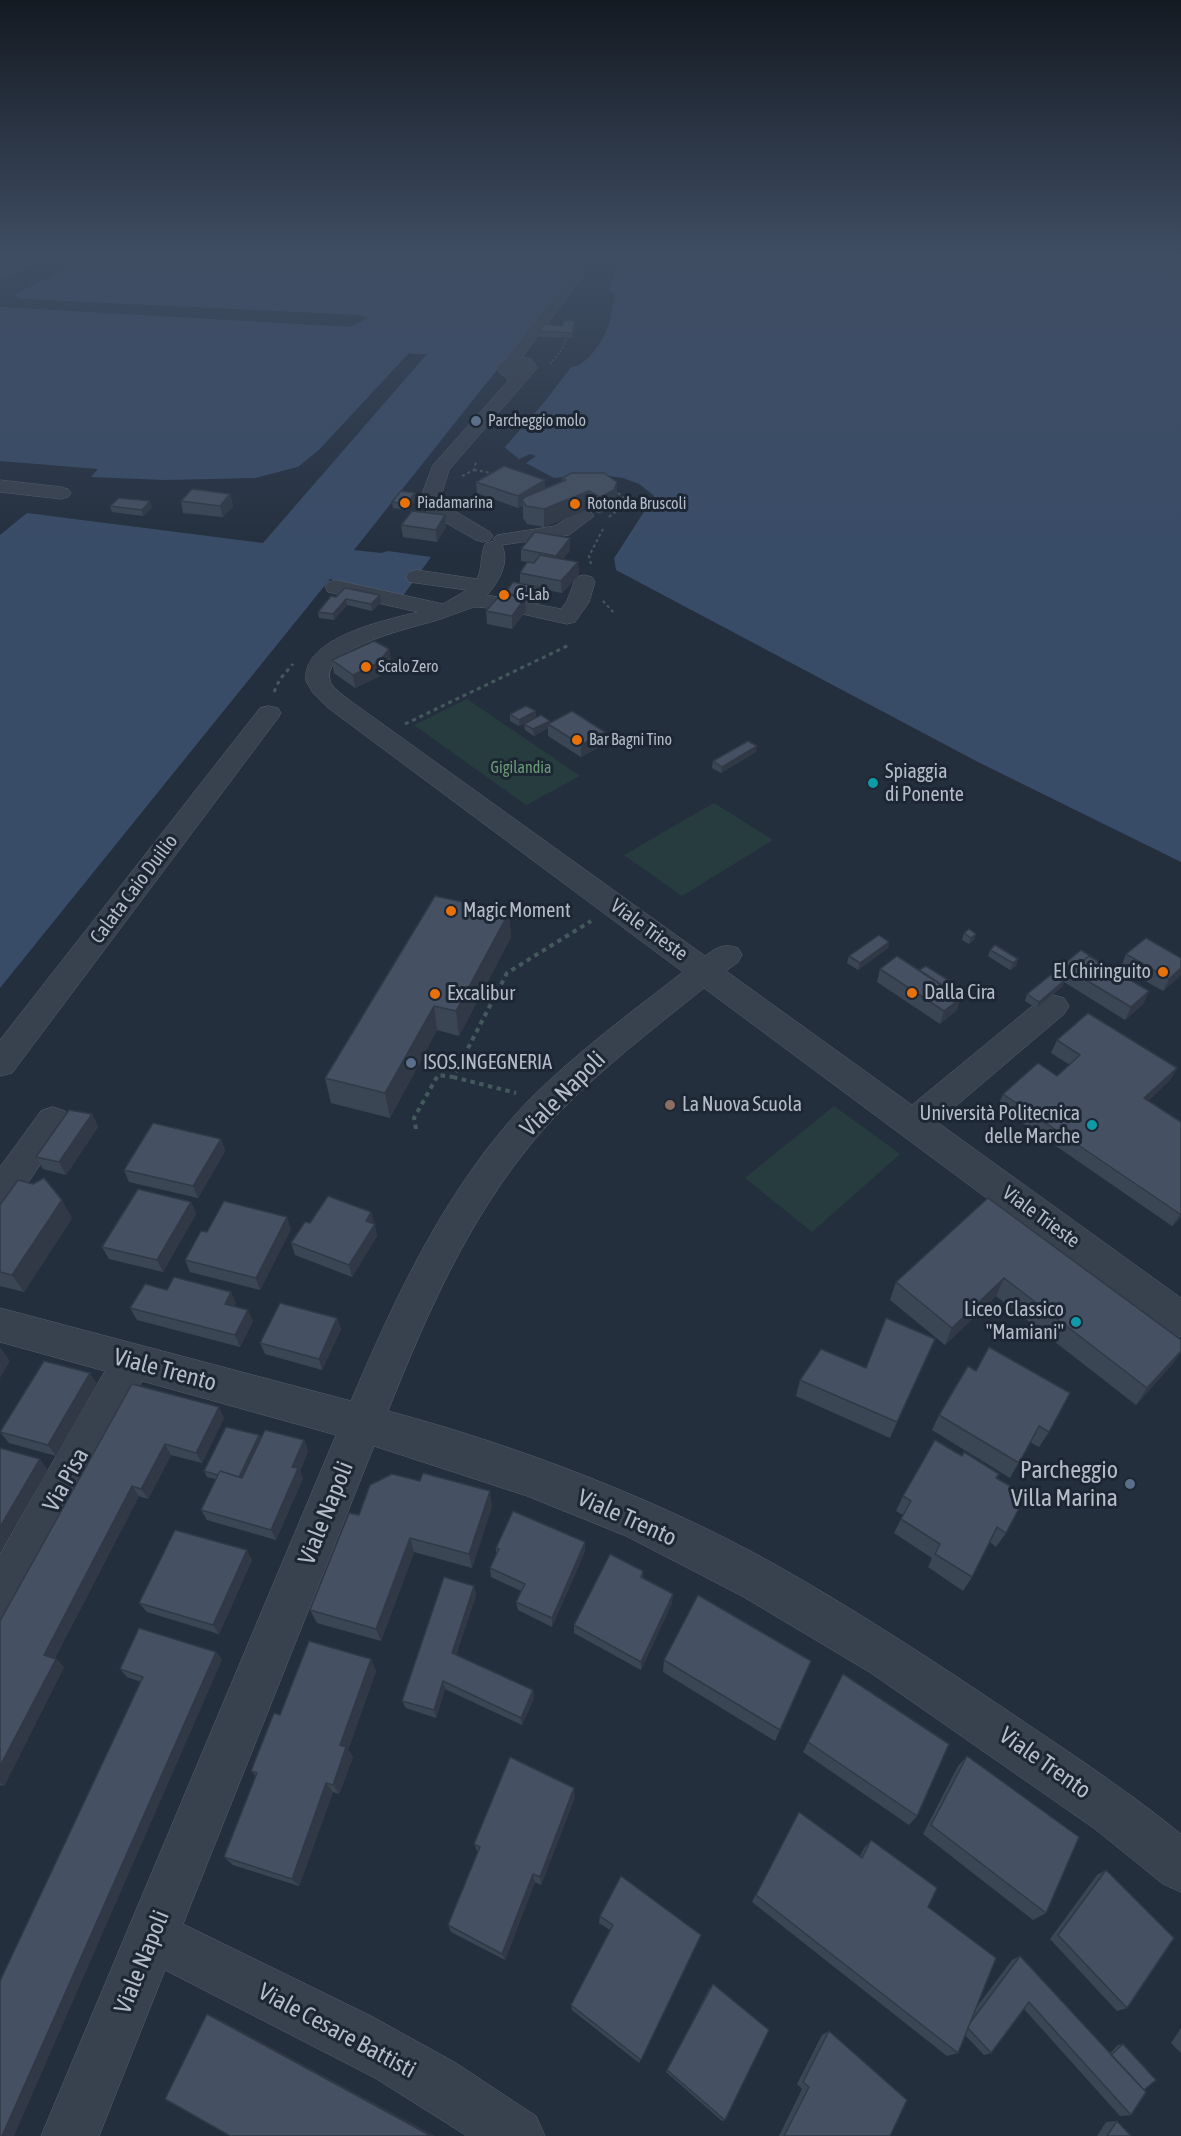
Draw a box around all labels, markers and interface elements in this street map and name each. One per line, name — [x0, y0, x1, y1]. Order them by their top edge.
place label: Parcheggio molo — [488, 411, 586, 431]
marker: Parcheggio molo — [469, 414, 483, 428]
place label: Piadamarina — [417, 493, 493, 513]
place label: Rotonda Bruscoli — [587, 494, 687, 514]
marker: Piadamarina — [398, 496, 412, 510]
marker: Rotonda Bruscoli — [568, 497, 582, 511]
place label: G-Lab — [516, 585, 550, 605]
marker: G-Lab — [497, 588, 511, 602]
place label: Scalo Zero — [378, 657, 439, 677]
marker: Scalo Zero — [359, 660, 373, 674]
place label: Bar Bagni Tino — [589, 730, 672, 750]
marker: Bar Bagni Tino — [570, 733, 584, 747]
park label: Gigilandia — [491, 758, 551, 778]
place label: Spiaggia di Ponente — [885, 760, 964, 807]
marker: Spiaggia di Ponente — [866, 776, 880, 790]
street label: Calata Caio Duilio — [85, 830, 183, 948]
street label: Viale Trieste — [606, 894, 692, 966]
place label: Magic Moment — [463, 899, 571, 923]
marker: Magic Moment — [444, 904, 458, 918]
place label: El Chiringuito — [1053, 960, 1151, 984]
marker: El Chiringuito — [1156, 965, 1170, 979]
place label: Dalla Cira — [924, 981, 996, 1005]
place label: Excalibur — [447, 982, 515, 1006]
marker: Dalla Cira — [905, 986, 919, 1000]
marker: Excalibur — [428, 987, 442, 1001]
street label: Viale Napoli — [514, 1045, 612, 1143]
place label: ISOS.INGEGNERIA — [423, 1051, 552, 1075]
marker: ISOS.INGEGNERIA — [404, 1056, 418, 1070]
place label: La Nuova Scuola — [682, 1093, 802, 1117]
marker: La Nuova Scuola — [663, 1098, 677, 1112]
place label: Università Politecnica delle Marche — [920, 1102, 1080, 1149]
marker: Università Politecnica delle Marche — [1085, 1118, 1099, 1132]
street label: Viale Trieste — [998, 1181, 1084, 1253]
place label: Liceo Classico "Mamiani" — [964, 1298, 1064, 1345]
marker: Liceo Classico "Mamiani" — [1069, 1315, 1083, 1329]
street label: Viale Trento — [110, 1342, 220, 1398]
street label: Via Pisa — [37, 1443, 95, 1517]
place label: Parcheggio Villa Marina — [1011, 1456, 1118, 1512]
street label: Viale Napoli — [292, 1457, 360, 1569]
marker: Parcheggio Villa Marina — [1123, 1477, 1137, 1491]
street label: Viale Trento — [573, 1483, 681, 1553]
street label: Viale Trento — [994, 1721, 1096, 1805]
street label: Viale Napoli — [108, 1906, 176, 2018]
street label: Viale Cesare Battisti — [253, 1977, 421, 2085]

